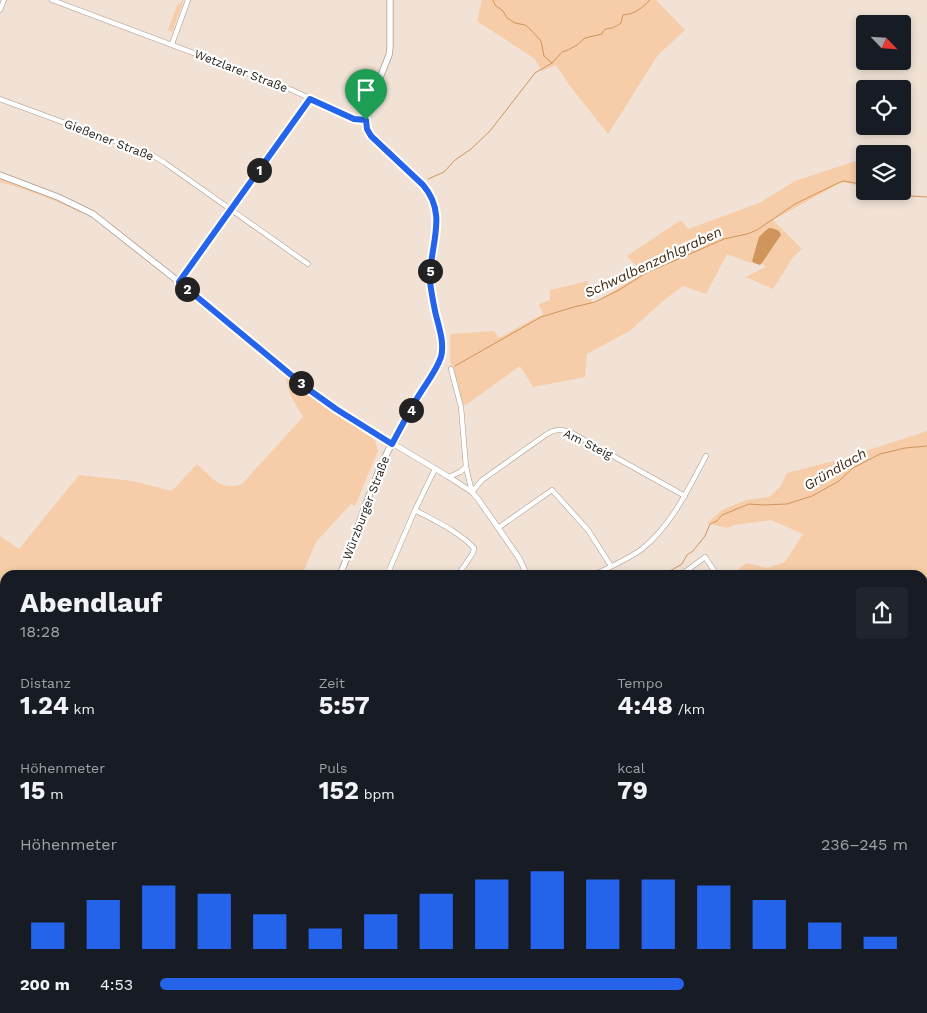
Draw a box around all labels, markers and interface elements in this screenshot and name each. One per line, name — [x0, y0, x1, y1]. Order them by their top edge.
north arrow — [856, 15, 911, 70]
map controls — [856, 15, 911, 200]
street label: Wetzlarer Straße — [192, 47, 290, 95]
pin — [345, 69, 387, 120]
icon: arrive — [352, 76, 380, 104]
button: locate — [856, 80, 911, 135]
street label: Gießener Straße — [62, 116, 156, 164]
button: layers — [856, 145, 911, 200]
pin: 1 — [246, 158, 272, 182]
text: 1 — [256, 162, 263, 178]
water label: Schwalbenzahlgraben — [582, 223, 724, 301]
pin: 5 — [418, 258, 442, 284]
text: 5 — [426, 263, 435, 279]
pin: 2 — [174, 276, 200, 302]
text: 2 — [183, 281, 192, 297]
pin: 3 — [288, 370, 314, 396]
text: 3 — [297, 375, 306, 391]
pin: 4 — [398, 398, 424, 422]
text: 4 — [407, 402, 416, 418]
street label: Am Steig — [561, 426, 615, 462]
water label: Gründlach — [801, 445, 869, 493]
street label: Würzburger Straße — [340, 454, 392, 562]
text: Abendlauf — [20, 586, 162, 619]
button: share — [856, 587, 908, 639]
text: 18:28 — [20, 622, 60, 641]
text: Distanz — [20, 675, 71, 691]
text: Zeit — [319, 675, 345, 691]
text: Tempo — [617, 675, 663, 691]
text: 1.24 — [20, 691, 69, 720]
text: 5:57 — [319, 691, 370, 720]
text: 4:48 — [617, 691, 673, 720]
text: km — [69, 701, 95, 717]
text: /km — [673, 701, 705, 717]
text: Höhenmeter — [20, 760, 105, 776]
text: Puls — [319, 760, 348, 776]
text: kcal — [617, 760, 645, 776]
text: 15 — [20, 776, 45, 805]
text: 152 — [319, 776, 359, 805]
text: 79 — [617, 776, 648, 805]
text: m — [45, 786, 63, 802]
text: bpm — [359, 786, 395, 802]
text: Höhenmeter — [20, 835, 117, 854]
text: 236–245 m — [821, 835, 908, 854]
text: 200 m — [20, 975, 70, 994]
text: 4:53 — [100, 975, 133, 994]

